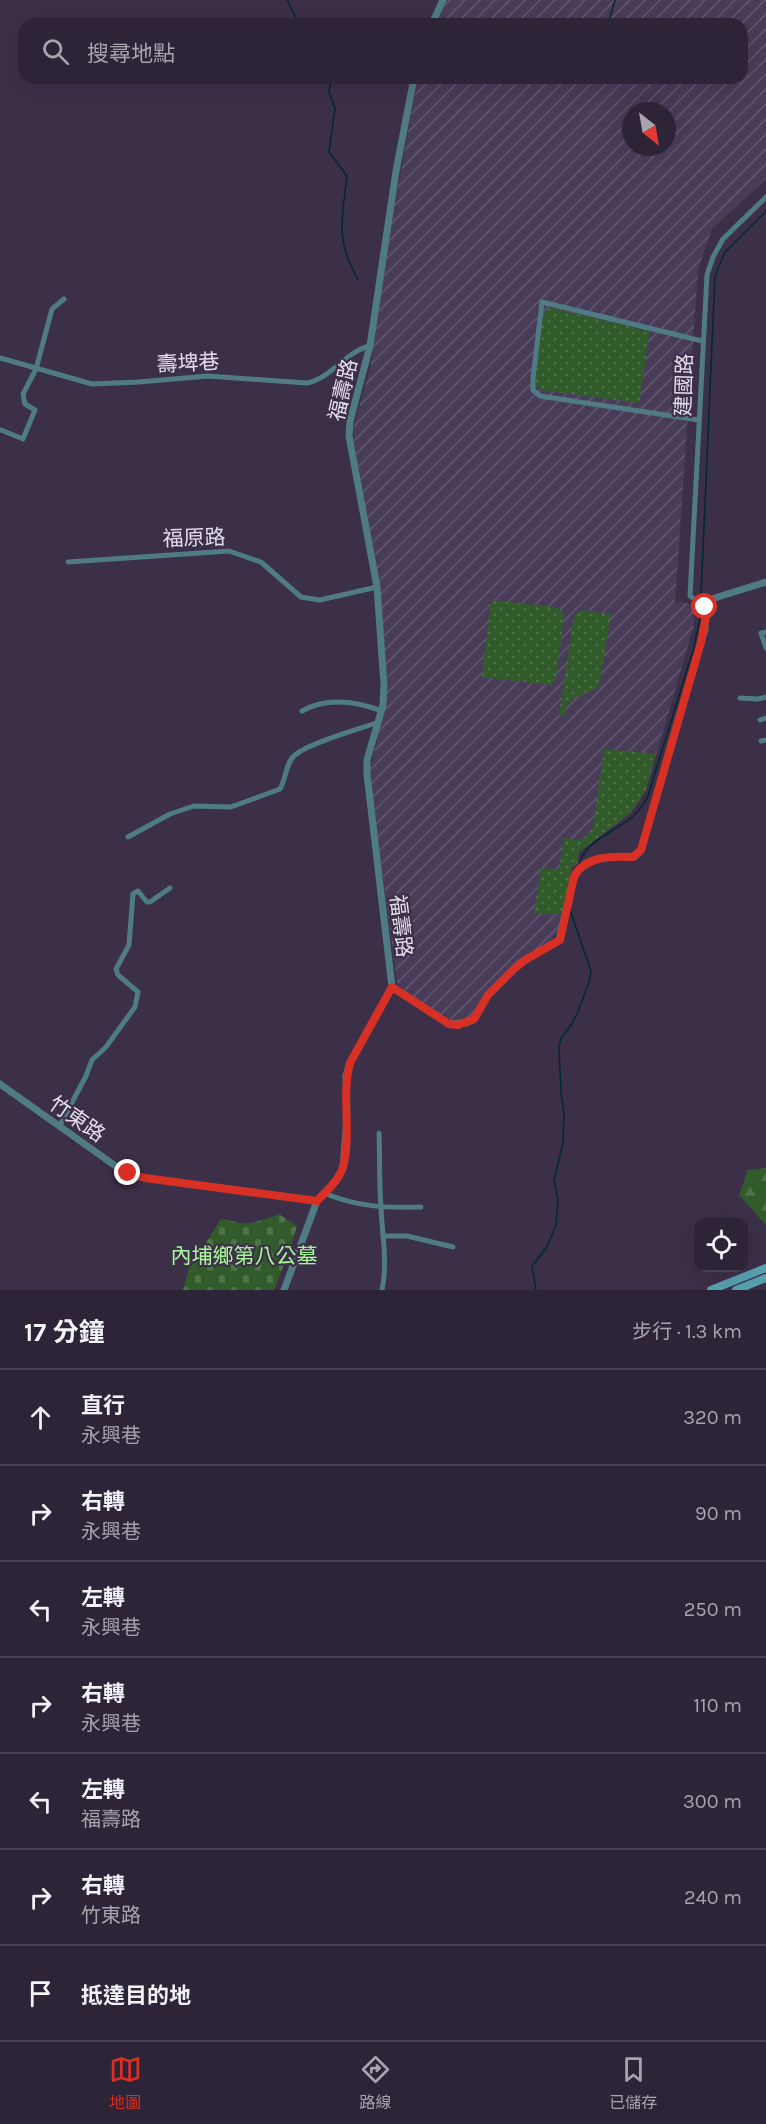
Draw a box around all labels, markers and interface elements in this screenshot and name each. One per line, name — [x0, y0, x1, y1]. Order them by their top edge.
search box — [18, 18, 748, 84]
icon: search — [39, 35, 72, 68]
text: 搜尋地點 — [87, 41, 175, 67]
north arrow — [622, 102, 676, 156]
street label: 壽埤巷 — [156, 349, 220, 377]
street label: 建國路 — [671, 353, 697, 417]
street label: 福壽路 — [324, 357, 362, 423]
street label: 福原路 — [162, 525, 226, 551]
route start — [691, 593, 717, 619]
street label: 福壽路 — [385, 893, 417, 959]
street label: 竹東路 — [44, 1091, 110, 1147]
route end — [114, 1159, 140, 1185]
map controls — [694, 1218, 748, 1272]
button: locate — [694, 1218, 748, 1272]
park label: 內埔鄉第八公墓 — [171, 1244, 318, 1268]
text: 17 分鐘 — [24, 1317, 105, 1348]
text: 步行 · 1.3 km — [632, 1320, 742, 1343]
text: 直行 — [81, 1393, 125, 1419]
icon: ahead — [24, 1401, 57, 1434]
text: 320 m — [683, 1406, 742, 1429]
text: 永興巷 — [81, 1424, 141, 1447]
text: 右轉 — [81, 1489, 125, 1515]
icon: right — [24, 1497, 57, 1530]
text: 90 m — [695, 1502, 742, 1525]
text: 永興巷 — [81, 1520, 141, 1543]
text: 左轉 — [81, 1585, 125, 1611]
icon: left — [24, 1593, 57, 1626]
text: 250 m — [684, 1598, 742, 1621]
text: 永興巷 — [81, 1616, 141, 1639]
text: 右轉 — [81, 1681, 125, 1707]
icon: right — [24, 1689, 57, 1722]
text: 110 m — [693, 1694, 742, 1717]
text: 永興巷 — [81, 1712, 141, 1735]
text: 左轉 — [81, 1777, 125, 1803]
icon: left — [24, 1785, 57, 1818]
text: 300 m — [683, 1790, 742, 1813]
text: 福壽路 — [81, 1808, 141, 1831]
text: 右轉 — [81, 1873, 125, 1899]
icon: right — [24, 1881, 57, 1914]
text: 240 m — [684, 1886, 742, 1909]
text: 竹東路 — [81, 1904, 141, 1927]
icon: arrive — [24, 1977, 57, 2010]
text: 抵達目的地 — [81, 1983, 191, 2009]
tab: 地圖 — [109, 2053, 142, 2113]
tab: 路線 — [359, 2053, 392, 2113]
tab: 已儲存 — [609, 2053, 657, 2113]

